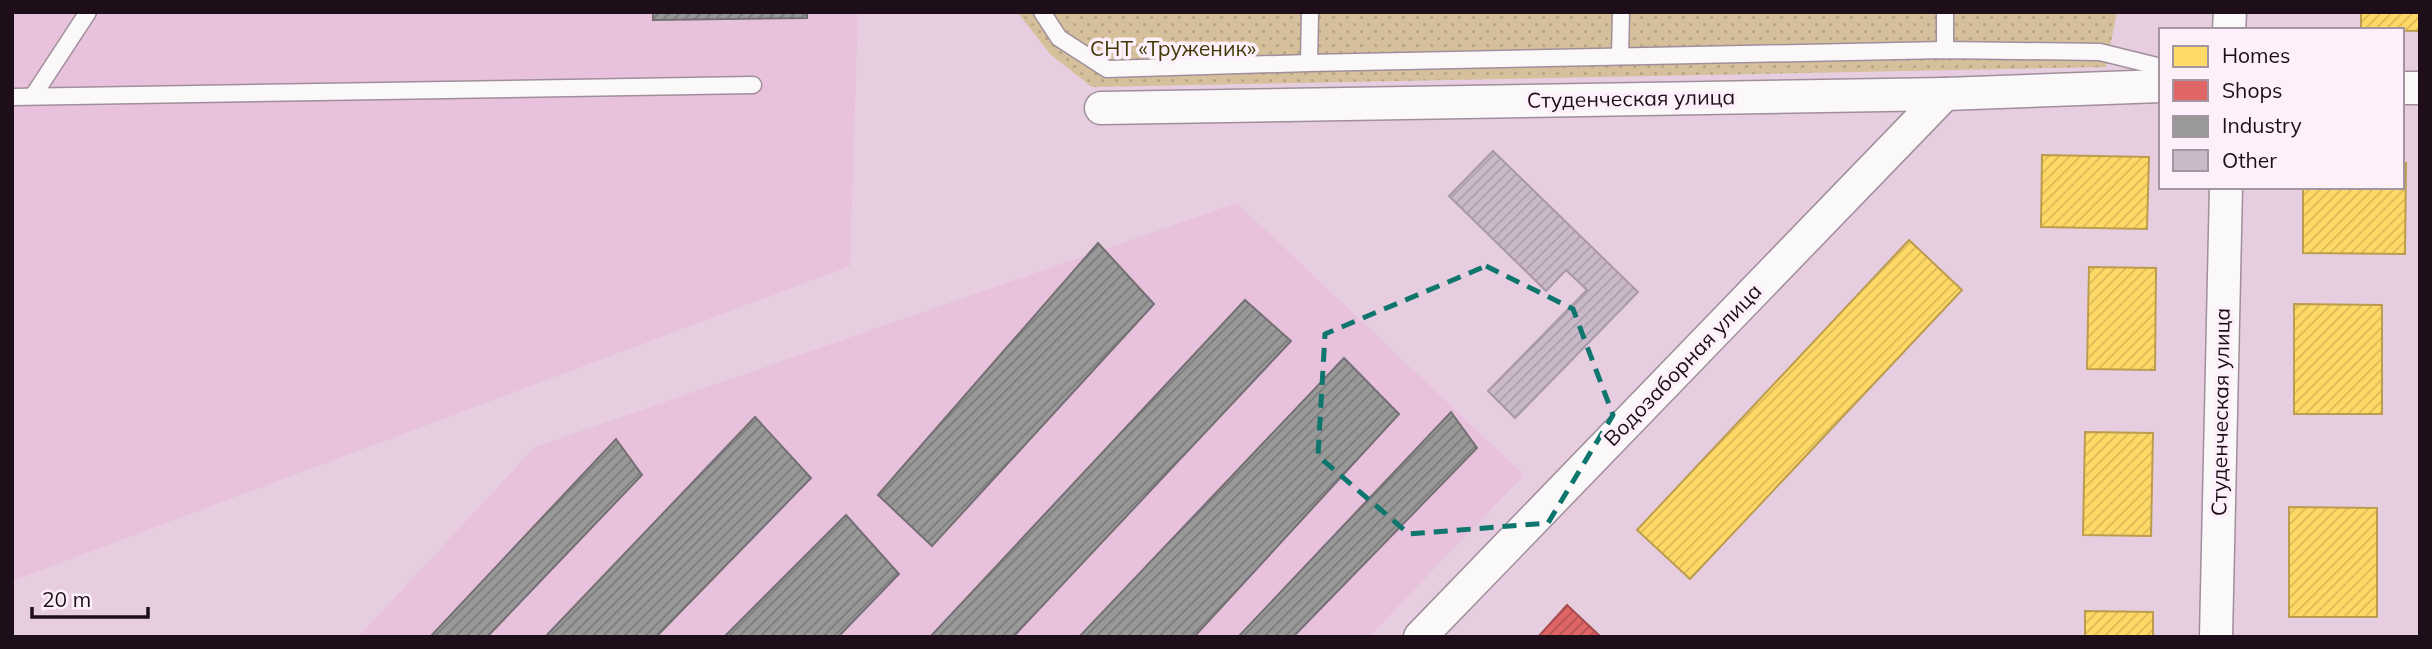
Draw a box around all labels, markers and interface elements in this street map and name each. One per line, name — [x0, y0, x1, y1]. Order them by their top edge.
legend — [2159, 28, 2404, 189]
park label: СНТ «Труженик» — [1090, 35, 1256, 61]
text: Homes — [2222, 42, 2290, 68]
text: Shops — [2222, 77, 2282, 103]
street label: Студенческая улица — [1527, 83, 1735, 113]
text: Industry — [2222, 112, 2302, 138]
text: Other — [2222, 147, 2277, 173]
street label: Водозаборная улица — [1598, 278, 1767, 451]
street label: Студенческая улица — [2205, 308, 2235, 516]
scale bar — [32, 576, 147, 620]
text: 20 m — [42, 586, 91, 612]

